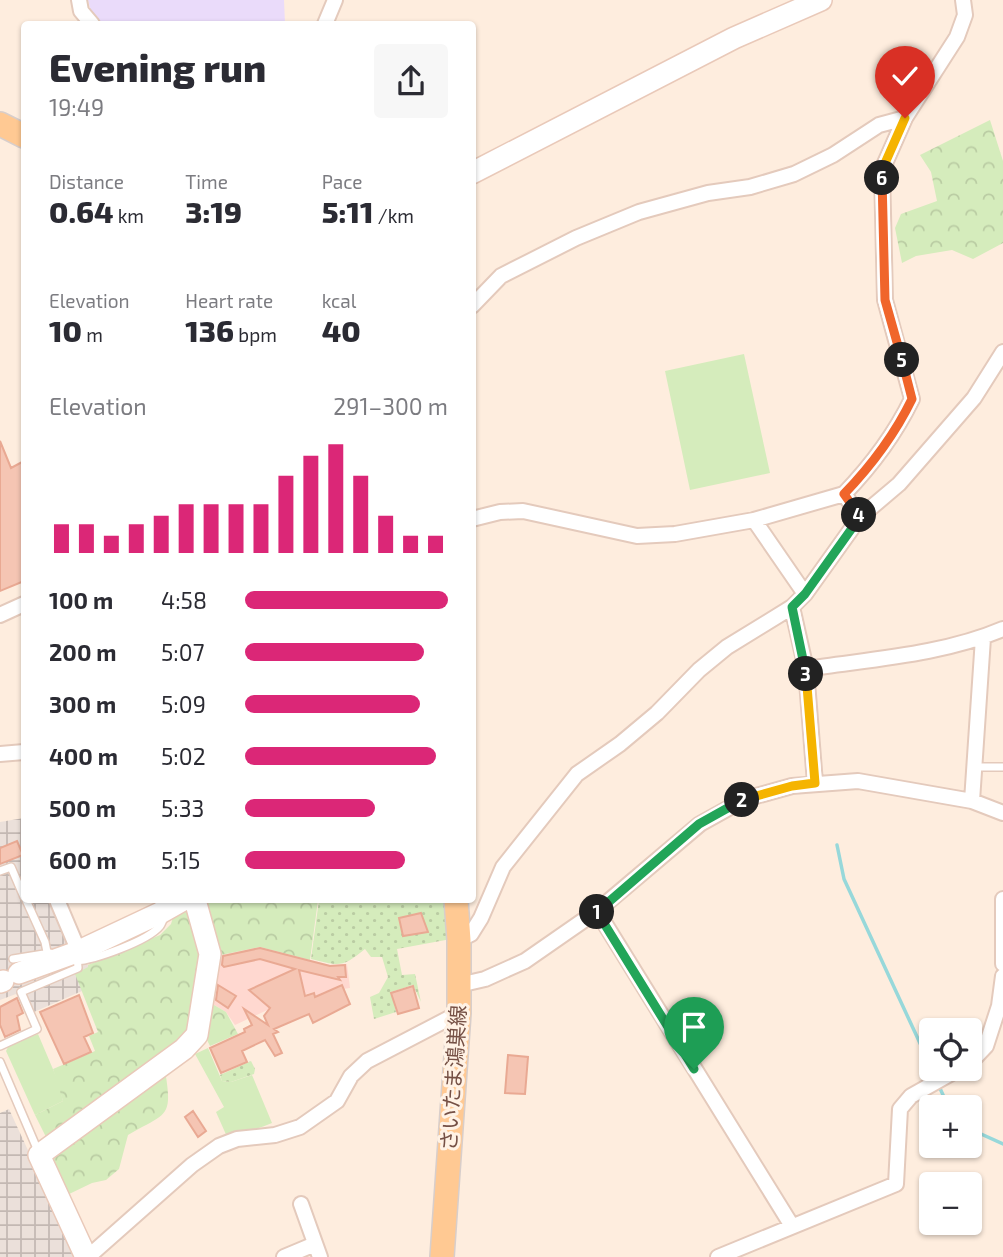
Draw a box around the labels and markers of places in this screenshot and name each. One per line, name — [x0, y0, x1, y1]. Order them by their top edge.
pin — [875, 46, 935, 118]
pin: 6 — [864, 160, 900, 196]
pin: 5 — [884, 342, 920, 378]
pin: 4 — [842, 498, 876, 532]
pin: 3 — [788, 656, 824, 692]
pin: 2 — [724, 782, 760, 818]
pin: 1 — [580, 894, 614, 930]
pin — [664, 997, 724, 1069]

